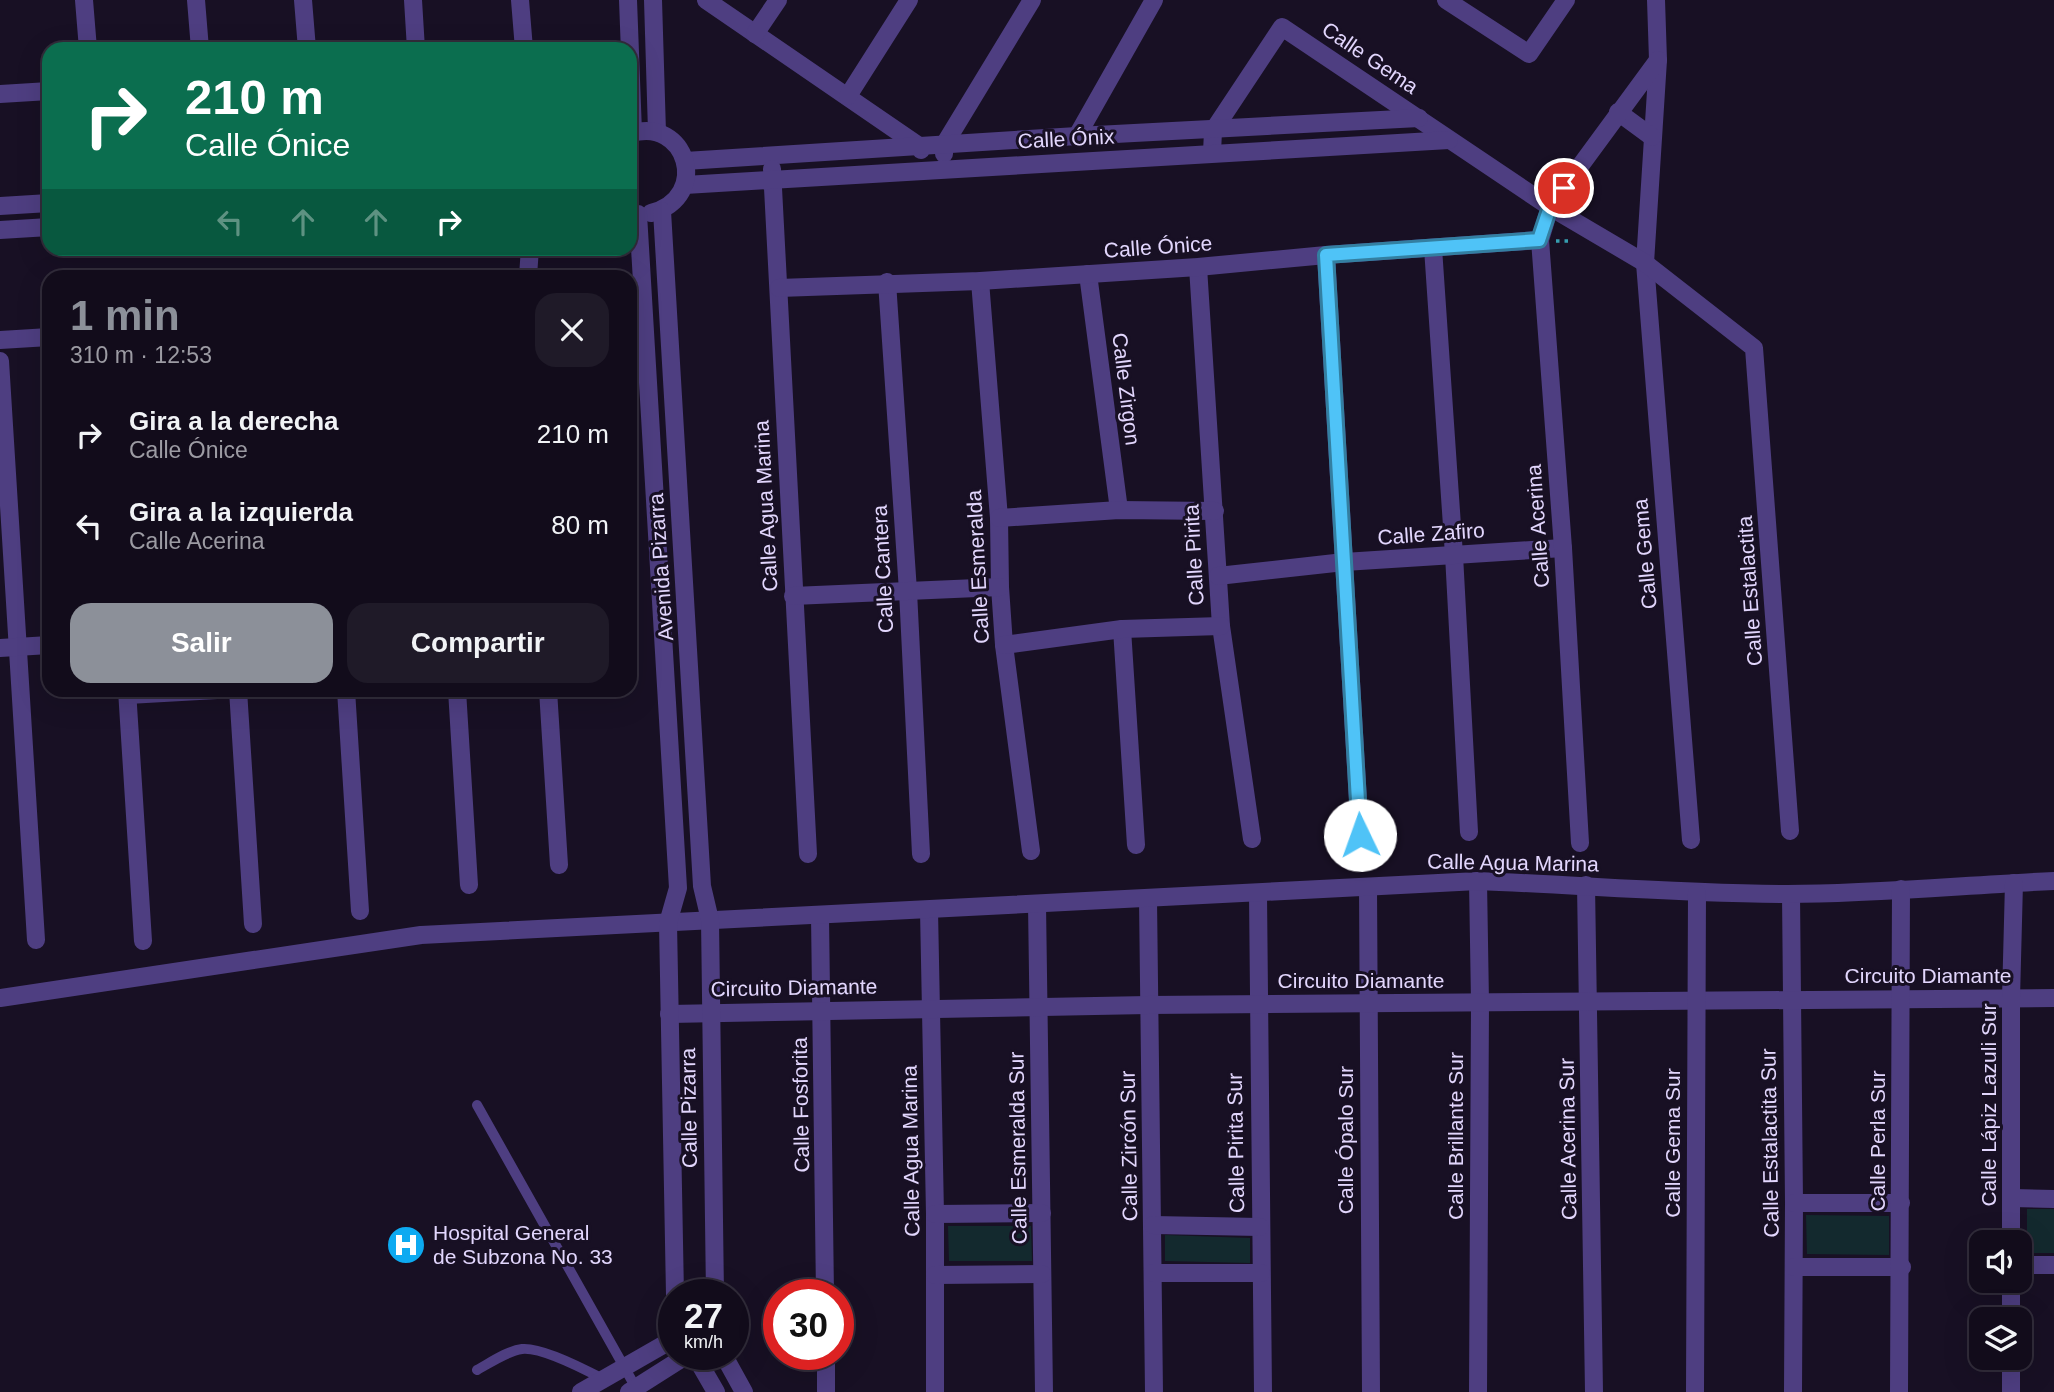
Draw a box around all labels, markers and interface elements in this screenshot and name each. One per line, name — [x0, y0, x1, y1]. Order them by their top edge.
street label: Calle Gema — [1318, 17, 1423, 98]
icon: right — [70, 70, 161, 161]
text: 210 m — [185, 70, 324, 124]
street label: Calle Ónix — [1017, 124, 1115, 153]
text: Calle Ónice — [185, 127, 350, 163]
pin — [1534, 158, 1594, 218]
icon: arrive — [1545, 169, 1583, 207]
icon: left — [211, 203, 249, 241]
icon: ahead — [284, 203, 322, 241]
icon: ahead — [357, 203, 395, 241]
icon: right — [430, 203, 468, 241]
street label: Calle Ónice — [1103, 231, 1213, 262]
text: 1 min — [70, 292, 180, 339]
button: close — [535, 293, 609, 367]
street label: Calle Zirgon — [1108, 331, 1145, 447]
text: 310 m · 12:53 — [70, 342, 212, 368]
text: Gira a la derecha — [129, 406, 339, 436]
icon: right — [70, 416, 108, 454]
text: 210 m — [537, 419, 609, 449]
street label: Calle Agua Marina — [750, 419, 781, 592]
text: Calle Ónice — [129, 437, 248, 463]
street label: Calle Acerina — [1522, 463, 1553, 589]
street label: Calle Esmeralda — [962, 489, 993, 645]
street label: Avenida Pizarra — [644, 492, 677, 642]
text: Gira a la izquierda — [129, 497, 353, 527]
street label: Calle Gema — [1628, 498, 1661, 610]
street label: Calle Pirita — [1179, 503, 1208, 606]
street label: Calle Cantera — [868, 504, 897, 634]
icon: left — [70, 507, 108, 545]
text: 80 m — [551, 510, 609, 540]
street label: Calle Estalactita — [1733, 515, 1766, 667]
street label: Calle Zafiro — [1377, 518, 1485, 549]
text: Calle Acerina — [129, 528, 265, 554]
button: Salir — [70, 603, 333, 683]
button: Compartir — [347, 603, 609, 683]
position arrow — [1323, 798, 1397, 872]
street label: Calle Agua Marina — [1427, 850, 1599, 876]
street label: Circuito Diamante — [1845, 964, 2011, 987]
street label: Circuito Diamante — [1278, 969, 1444, 992]
street label: Circuito Diamante — [710, 975, 878, 1000]
street label: Calle Lápiz Lazuli Sur — [1977, 1003, 2000, 1207]
street label: Calle Fosforita — [788, 1037, 813, 1173]
street label: Calle Pizarra — [676, 1047, 701, 1168]
street label: Calle Estalactita Sur — [1756, 1048, 1783, 1238]
street label: Calle Esmeralda Sur — [1004, 1052, 1031, 1244]
street label: Calle Brillante Sur — [1444, 1052, 1467, 1220]
street label: Calle Acerina Sur — [1555, 1058, 1580, 1220]
street label: Calle Agua Marina — [897, 1065, 923, 1237]
street label: Calle Ópalo Sur — [1334, 1066, 1357, 1214]
street label: Calle Gema Sur — [1661, 1068, 1684, 1218]
street label: Calle Perla Sur — [1866, 1070, 1889, 1212]
street label: Calle Zircón Sur — [1116, 1071, 1141, 1221]
street label: Calle Pirita Sur — [1223, 1073, 1248, 1213]
place label: Hospital General de Subzona No. 33 — [433, 1221, 613, 1268]
hospital icon: Hospital General de Subzona No. 33 — [385, 1224, 427, 1266]
map controls — [1969, 1230, 2032, 1370]
button: sound — [1969, 1230, 2032, 1293]
speed limit sign: 30 — [763, 1279, 854, 1370]
text: 27 — [684, 1296, 723, 1335]
button: layers — [1969, 1307, 2032, 1370]
text: km/h — [684, 1332, 723, 1352]

